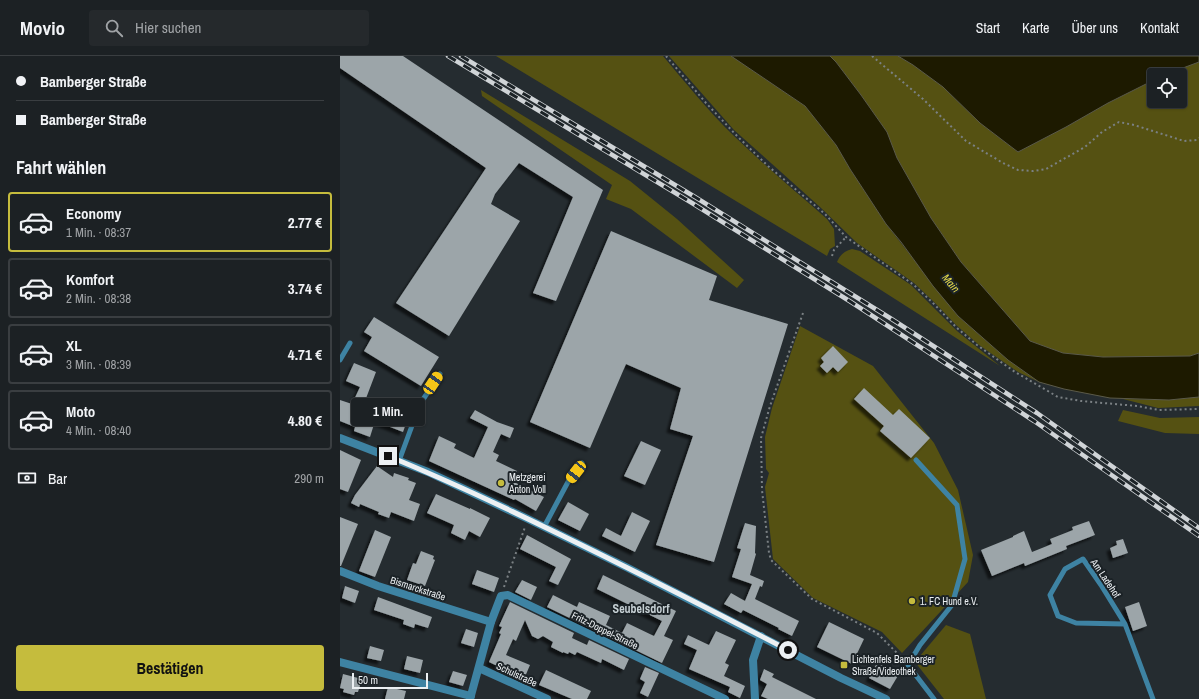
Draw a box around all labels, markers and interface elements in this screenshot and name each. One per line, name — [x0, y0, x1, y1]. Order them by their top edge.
search box — [89, 10, 369, 46]
text: Movio — [20, 15, 65, 41]
icon: search — [103, 17, 125, 39]
text: Hier suchen — [135, 17, 201, 38]
text: Start — [976, 19, 1000, 37]
text: Karte — [1022, 19, 1049, 37]
text: Über uns — [1071, 19, 1118, 37]
text: Kontakt — [1140, 19, 1179, 37]
map controls — [1147, 68, 1187, 108]
button: locate — [1147, 68, 1187, 108]
text: Bamberger Straße — [40, 71, 147, 92]
text: Bamberger Straße — [40, 109, 147, 130]
text: Fahrt wählen — [16, 155, 106, 180]
text: Economy — [66, 203, 121, 224]
icon: car — [18, 204, 54, 240]
text: 2.77 € — [288, 212, 322, 233]
text: 1 Min. · 08:37 — [66, 224, 131, 241]
text: Komfort — [66, 269, 114, 290]
icon: car — [18, 270, 54, 306]
water label: Main — [939, 271, 963, 295]
text: 3.74 € — [288, 278, 322, 299]
text: 2 Min. · 08:38 — [66, 290, 131, 307]
text: XL — [66, 335, 82, 356]
icon: car — [18, 336, 54, 372]
text: 4.71 € — [288, 344, 322, 365]
text: 3 Min. · 08:39 — [66, 356, 131, 373]
car — [421, 370, 445, 396]
callout: 1 Min. — [351, 398, 425, 426]
text: Moto — [66, 401, 95, 422]
icon: car — [18, 402, 54, 438]
text: 1 Min. — [373, 403, 403, 420]
text: 4.80 € — [288, 410, 322, 431]
text: 4 Min. · 08:40 — [66, 422, 131, 439]
route end — [379, 447, 397, 465]
car — [564, 459, 588, 485]
icon: cash — [16, 467, 38, 489]
text: Bar — [48, 468, 67, 489]
text: 290 m — [294, 470, 324, 487]
place label: Metzgerei Anton Voll — [508, 471, 546, 496]
marker: Metzgerei Anton Voll — [496, 478, 506, 488]
street label: Am Ladehof — [1087, 555, 1124, 601]
street label: Bismarckstraße — [389, 573, 448, 604]
place label: 1. FC Hund e.V. — [920, 595, 978, 608]
marker: 1. FC Hund e.V. — [907, 596, 917, 606]
district label: Seubelsdorf — [613, 601, 670, 617]
street label: Fritz-Doppel-Straße — [569, 609, 641, 652]
route start — [779, 641, 797, 659]
button: Bestätigen — [16, 645, 324, 691]
place label: Lichtenfels Bamberger Straße/Videothek — [852, 653, 935, 678]
street label: Schulstraße — [494, 659, 540, 690]
marker: Lichtenfels Bamberger Straße/Videothek — [839, 660, 849, 670]
scale bar — [352, 671, 428, 690]
text: 50 m — [358, 673, 378, 687]

